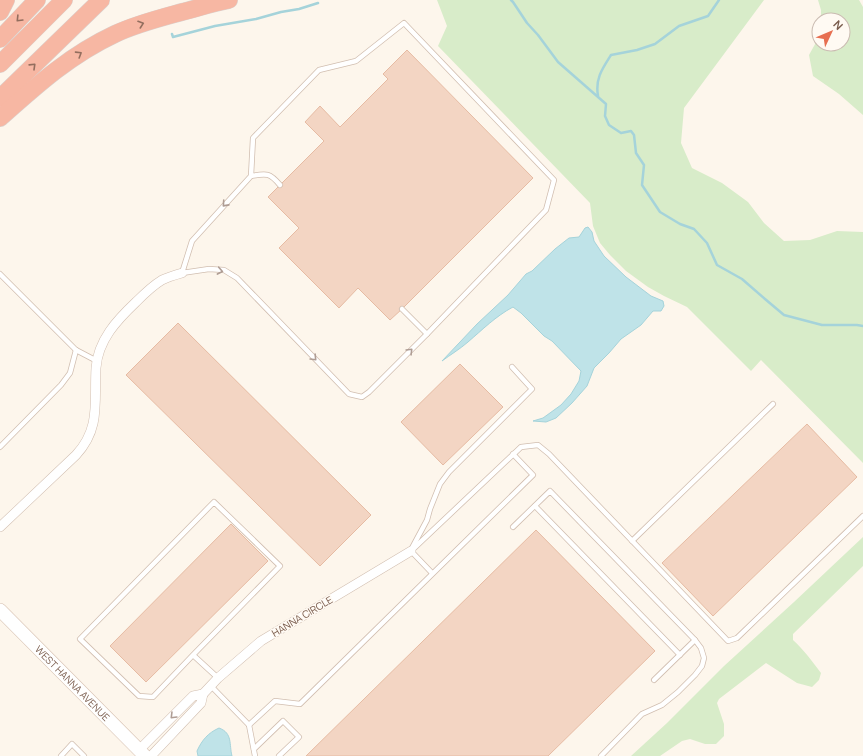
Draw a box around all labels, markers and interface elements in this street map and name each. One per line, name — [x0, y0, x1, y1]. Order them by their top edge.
north arrow — [811, 12, 851, 52]
one-way arrow — [16, 14, 23, 22]
text: N — [830, 17, 847, 33]
one-way arrow — [138, 20, 145, 29]
one-way arrow — [74, 52, 81, 59]
one-way arrow — [28, 64, 36, 71]
one-way arrow — [223, 200, 230, 207]
one-way arrow — [217, 266, 223, 274]
one-way arrow — [405, 348, 413, 356]
one-way arrow — [309, 353, 317, 361]
street label: HANNA CIRCLE — [269, 592, 335, 640]
street label: WEST HANNA AVENUE — [32, 642, 113, 724]
one-way arrow — [170, 711, 178, 719]

